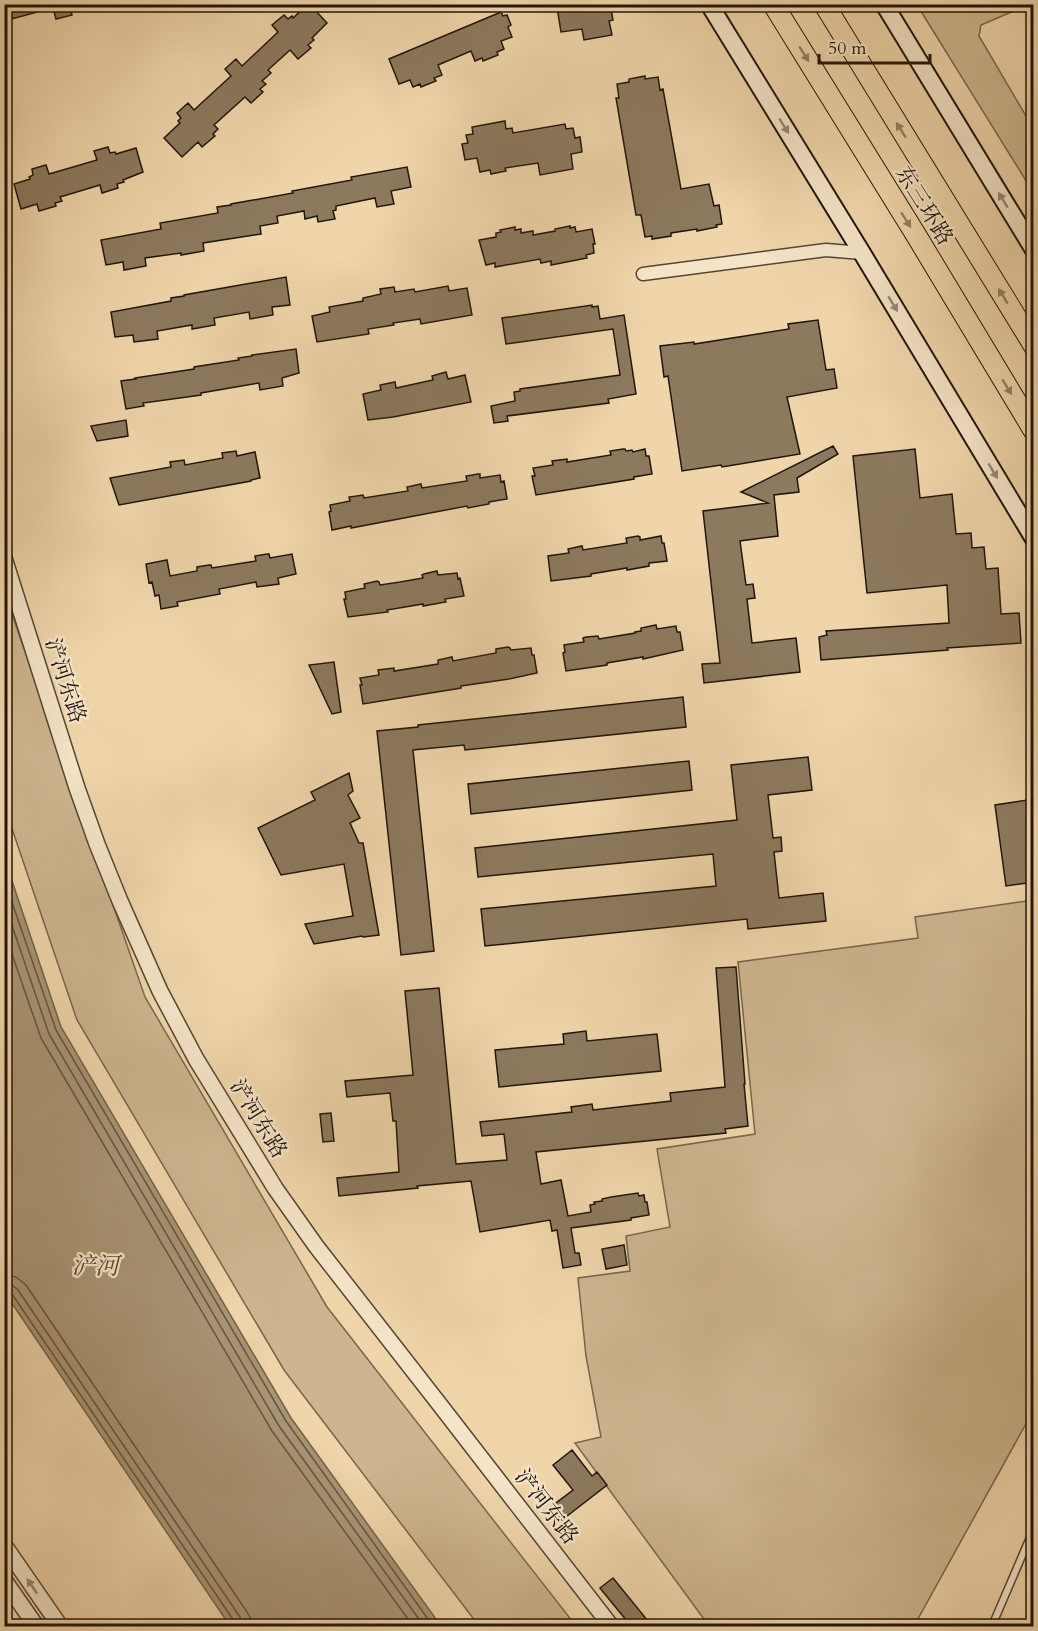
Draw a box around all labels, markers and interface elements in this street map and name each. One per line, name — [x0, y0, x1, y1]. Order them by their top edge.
scale bar — [819, 27, 930, 65]
text: 50 m — [828, 36, 867, 61]
one-way arrow — [798, 46, 809, 62]
one-way arrow — [778, 118, 789, 134]
one-way arrow — [896, 122, 907, 138]
street label: 东三环路 — [888, 160, 960, 251]
one-way arrow — [998, 192, 1009, 208]
one-way arrow — [901, 212, 912, 228]
one-way arrow — [998, 288, 1009, 304]
one-way arrow — [887, 296, 898, 312]
one-way arrow — [1002, 379, 1012, 396]
one-way arrow — [987, 463, 998, 479]
street label: 浐河东路 — [37, 634, 93, 727]
street label: 浐河东路 — [222, 1073, 294, 1164]
water label: 浐河 — [71, 1250, 123, 1283]
street label: 浐河东路 — [507, 1463, 585, 1551]
one-way arrow — [27, 1578, 38, 1594]

